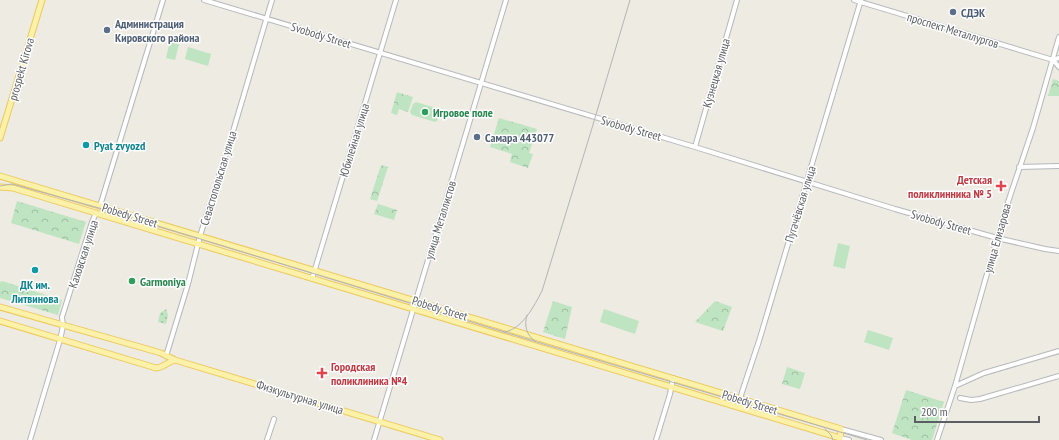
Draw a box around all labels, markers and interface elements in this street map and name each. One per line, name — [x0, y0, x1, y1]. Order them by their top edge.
place label: СДЭК — [961, 5, 986, 20]
marker: СДЭК — [948, 7, 958, 17]
street label: проспект Металлургов — [905, 9, 1001, 51]
place label: Администрация Кировского района — [114, 16, 200, 45]
street label: Svobody Street — [289, 19, 354, 51]
marker: Администрация Кировского района — [102, 25, 112, 35]
street label: prospekt Kirova — [5, 36, 37, 102]
street label: Кузнецкая улица — [699, 37, 733, 109]
street label: Юбилейная улица — [336, 101, 372, 179]
place label: Игровое поле — [433, 105, 493, 120]
marker: Игровое поле — [420, 107, 430, 117]
street label: Svobody Street — [599, 112, 664, 144]
street label: Севастопольская улица — [197, 129, 240, 227]
place label: Самара 443077 — [485, 130, 555, 145]
marker: Самара 443077 — [472, 132, 482, 142]
place label: Pyat zvyozd — [94, 138, 145, 153]
marker: Pyat zvyozd — [81, 140, 91, 150]
street label: Пугачёвская улица — [781, 164, 819, 244]
place label: Детская поликлинника № 5 — [908, 172, 992, 201]
street label: улица Металлистов — [421, 179, 459, 261]
marker: Детская поликлинника № 5 — [995, 180, 1007, 192]
street label: Pobedy Street — [100, 199, 160, 231]
street label: улица Елизарова — [980, 201, 1014, 274]
street label: Svobody Street — [909, 206, 974, 238]
street label: Каховская улица — [65, 218, 101, 290]
marker: ДК им. Литвинова — [30, 265, 40, 275]
place label: Garmoniya — [140, 274, 186, 289]
marker: Garmoniya — [127, 276, 137, 286]
place label: ДК им. Литвинова — [11, 277, 58, 306]
street label: Pobedy Street — [410, 292, 470, 324]
place label: Городская поликлиника №4 — [331, 359, 407, 388]
marker: Городская поликлиника №4 — [316, 367, 328, 379]
street label: Физкультурная улица — [255, 377, 346, 417]
street label: Pobedy Street — [720, 386, 780, 418]
scale bar — [915, 398, 1039, 424]
text: 200 m — [921, 404, 948, 419]

